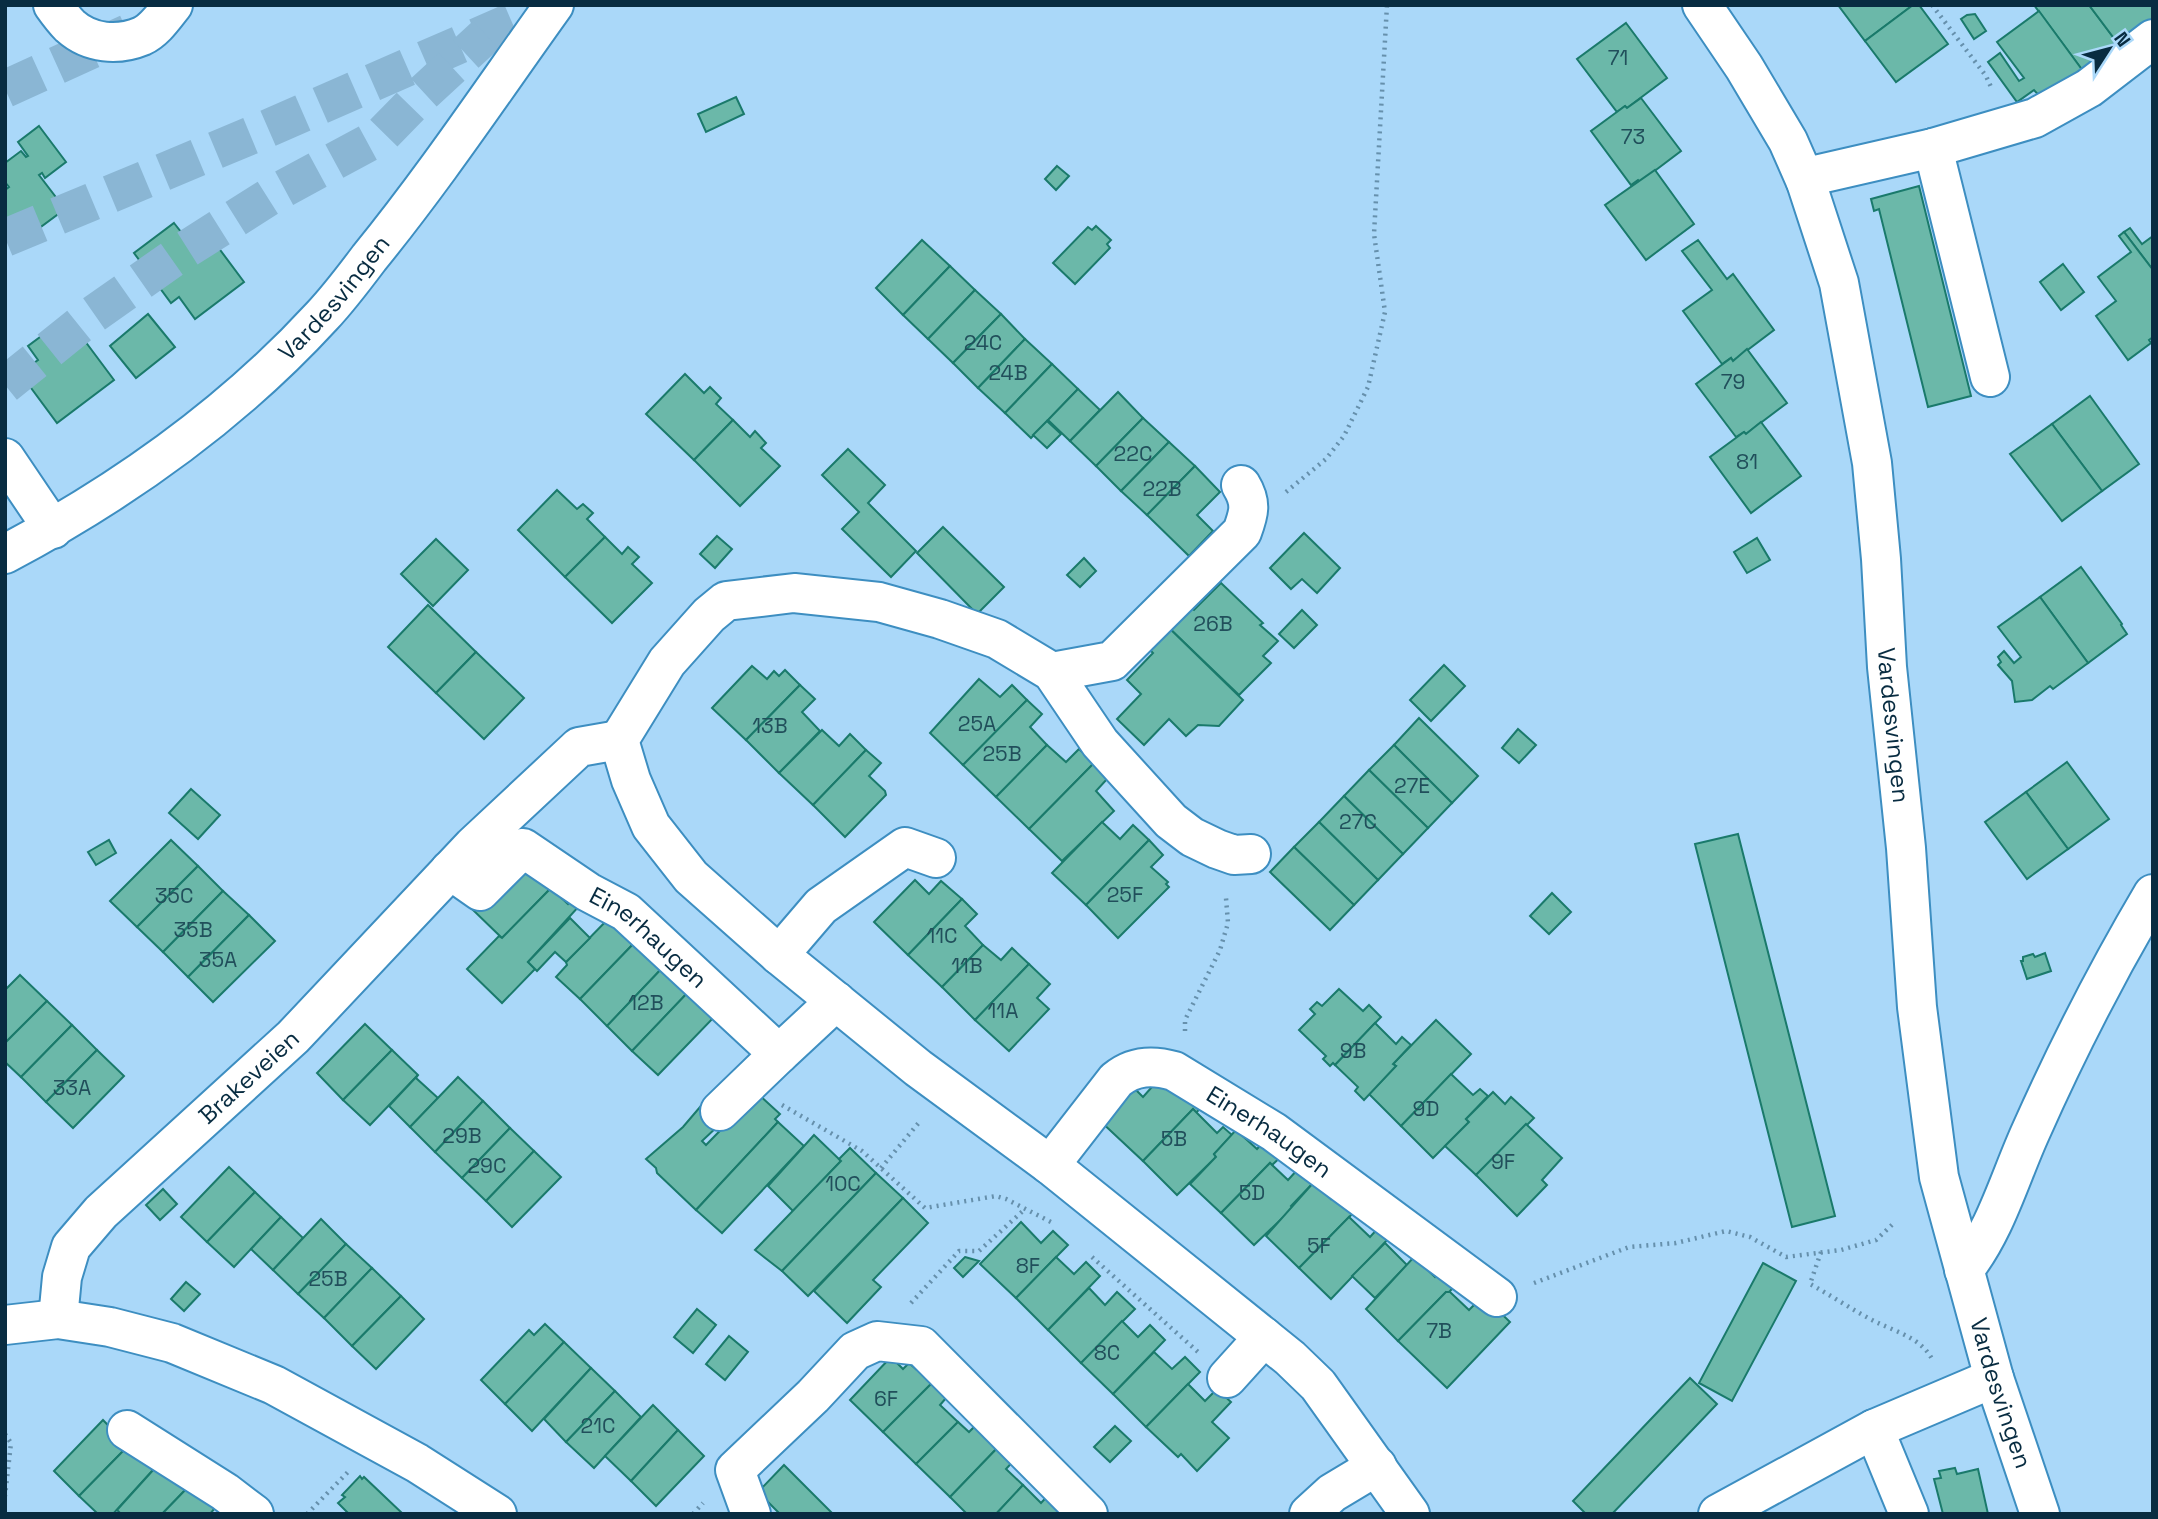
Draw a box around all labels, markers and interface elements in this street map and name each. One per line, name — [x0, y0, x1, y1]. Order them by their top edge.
north arrow — [2074, 14, 2144, 84]
text: N — [2108, 27, 2136, 52]
house number: 71 — [1608, 44, 1628, 71]
house number: 73 — [1621, 123, 1645, 150]
street label: Vardesvingen — [271, 228, 396, 367]
house number: 24C — [964, 329, 1002, 356]
house number: 24B — [988, 359, 1028, 386]
house number: 79 — [1721, 368, 1745, 395]
house number: 22C — [1114, 440, 1152, 467]
house number: 81 — [1736, 448, 1758, 475]
house number: 22B — [1142, 475, 1182, 502]
house number: 26B — [1193, 610, 1233, 637]
street label: Vardesvingen — [1871, 646, 1917, 804]
house number: 25A — [958, 710, 996, 737]
house number: 13B — [752, 712, 788, 739]
house number: 25B — [982, 740, 1022, 767]
house number: 27E — [1394, 772, 1430, 799]
house number: 27C — [1339, 808, 1377, 835]
street label: Einerhaugen — [584, 880, 714, 995]
house number: 25F — [1107, 881, 1143, 908]
house number: 35C — [155, 882, 193, 909]
house number: 35B — [173, 916, 213, 943]
house number: 11C — [926, 922, 958, 949]
house number: 35A — [199, 946, 237, 973]
house number: 11B — [951, 952, 983, 979]
house number: 12B — [628, 989, 664, 1016]
house number: 11A — [988, 997, 1018, 1024]
street label: Brakeveien — [192, 1023, 306, 1130]
house number: 9B — [1340, 1037, 1366, 1064]
house number: 33A — [53, 1074, 91, 1101]
street label: Einerhaugen — [1201, 1079, 1338, 1185]
house number: 9D — [1413, 1095, 1439, 1122]
house number: 29B — [442, 1122, 482, 1149]
house number: 5B — [1161, 1125, 1187, 1152]
house number: 9F — [1491, 1148, 1515, 1175]
house number: 29C — [468, 1152, 506, 1179]
house number: 10C — [825, 1170, 861, 1197]
house number: 5D — [1239, 1179, 1265, 1206]
house number: 5F — [1307, 1232, 1331, 1259]
house number: 8F — [1016, 1252, 1040, 1279]
house number: 25B — [308, 1265, 348, 1292]
street label: Vardesvingen — [1963, 1314, 2039, 1472]
house number: 7B — [1426, 1317, 1452, 1344]
house number: 8C — [1094, 1339, 1120, 1366]
house number: 6F — [874, 1385, 898, 1412]
house number: 21C — [581, 1412, 615, 1439]

